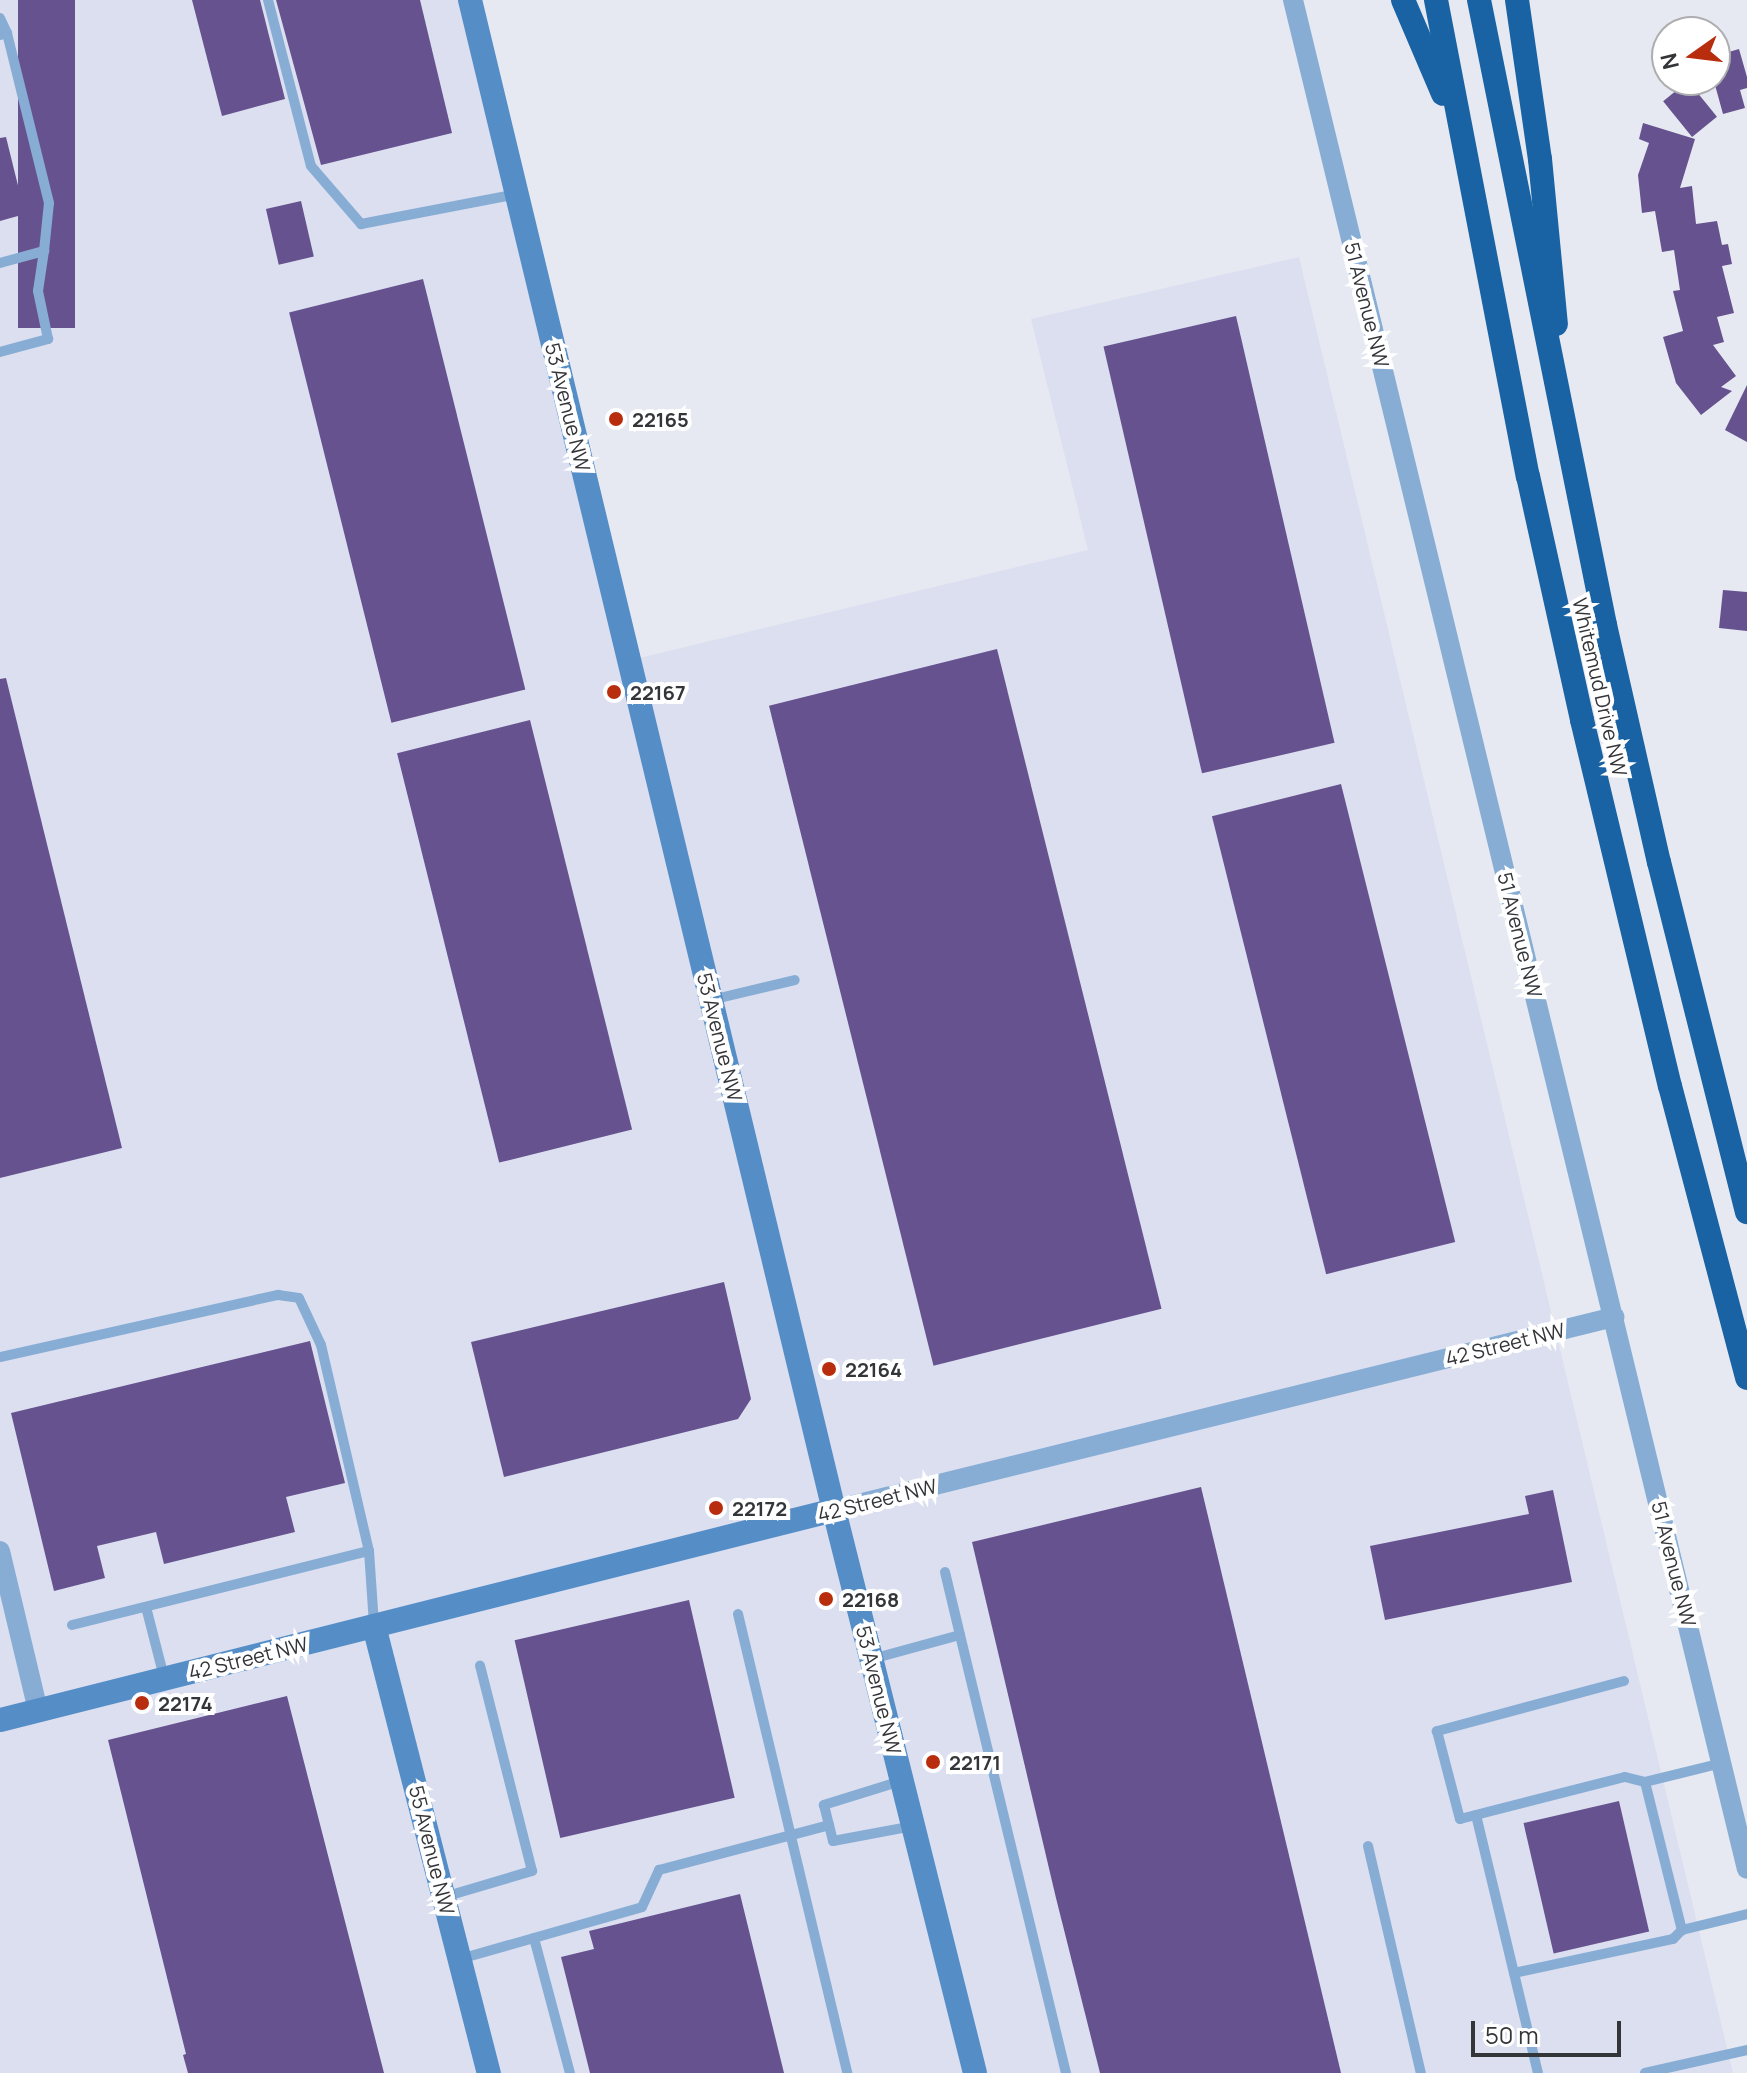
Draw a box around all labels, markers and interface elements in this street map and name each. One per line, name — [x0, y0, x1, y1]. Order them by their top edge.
north arrow — [1651, 16, 1731, 96]
text: N — [1653, 50, 1686, 73]
street label: 51 Avenue NW — [1340, 240, 1394, 370]
street label: 53 Avenue NW — [540, 340, 596, 474]
place label: 22165 — [632, 407, 689, 431]
marker: 22165 — [607, 410, 625, 428]
street label: Whitemud Drive NW — [1568, 596, 1632, 778]
place label: 22167 — [630, 680, 686, 704]
marker: 22167 — [605, 683, 623, 701]
street label: 51 Avenue NW — [1493, 870, 1547, 1000]
street label: 53 Avenue NW — [692, 970, 748, 1104]
street label: 42 Street NW — [1443, 1318, 1567, 1370]
place label: 22164 — [845, 1357, 902, 1381]
marker: 22164 — [820, 1360, 838, 1378]
street label: 42 Street NW — [815, 1474, 939, 1526]
place label: 22172 — [732, 1496, 787, 1520]
marker: 22172 — [707, 1499, 725, 1517]
street label: 51 Avenue NW — [1647, 1499, 1701, 1629]
place label: 22168 — [842, 1587, 899, 1611]
marker: 22168 — [817, 1590, 835, 1608]
street label: 53 Avenue NW — [851, 1623, 907, 1757]
street label: 42 Street NW — [186, 1632, 310, 1684]
place label: 22174 — [158, 1691, 213, 1715]
marker: 22174 — [133, 1694, 151, 1712]
place label: 22171 — [949, 1750, 1001, 1774]
marker: 22171 — [924, 1753, 942, 1771]
street label: 55 Avenue NW — [404, 1783, 460, 1917]
scale bar — [1475, 2005, 1625, 2055]
text: 50 m — [1485, 2018, 1539, 2051]

